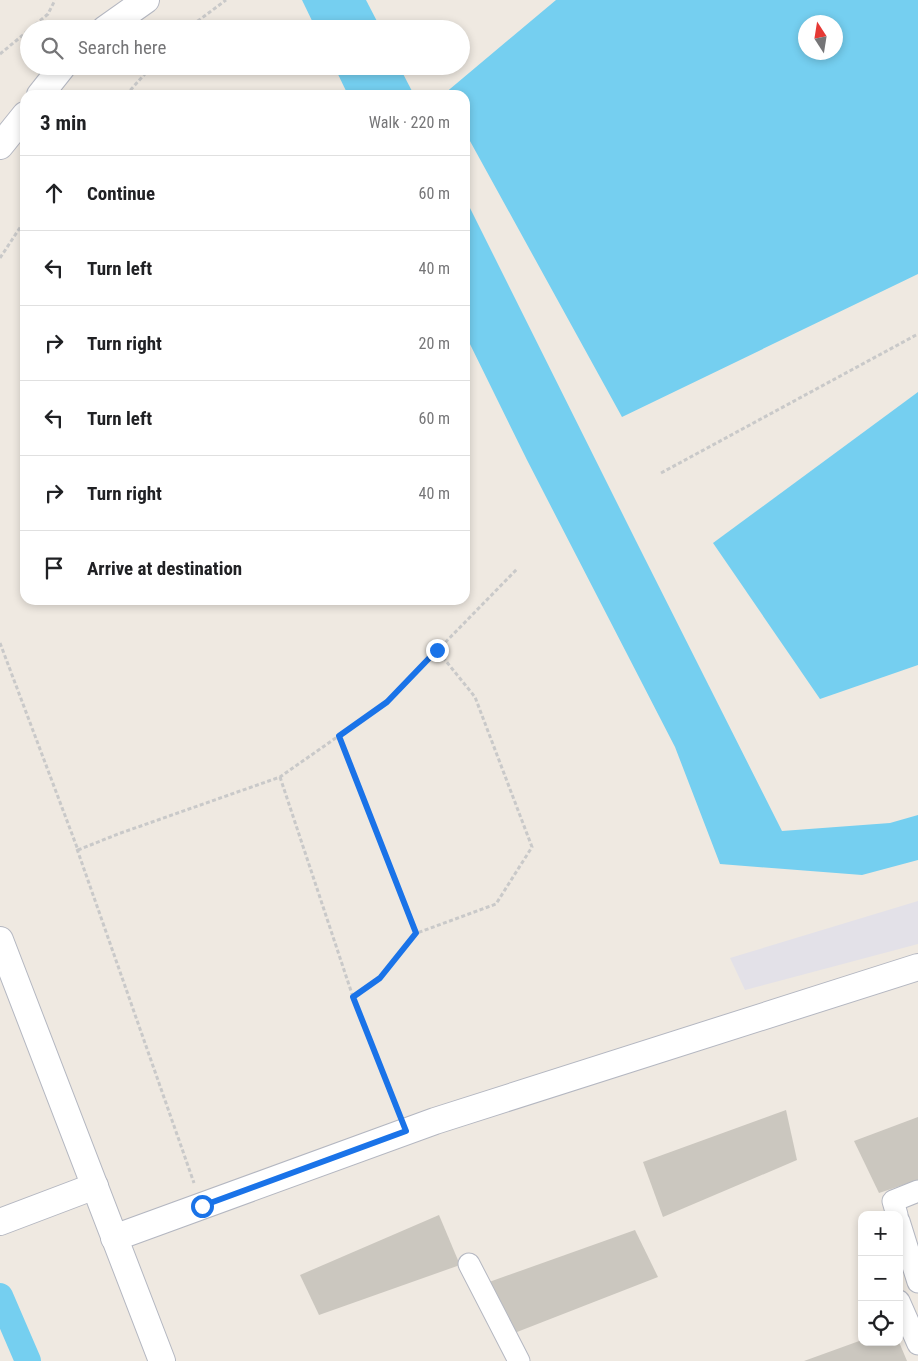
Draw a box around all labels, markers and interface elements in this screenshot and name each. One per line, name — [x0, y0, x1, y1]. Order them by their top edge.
north arrow — [798, 15, 843, 60]
search box — [20, 20, 470, 75]
icon: search — [38, 34, 66, 62]
text: Search here — [78, 36, 166, 59]
text: 3 min — [40, 111, 87, 135]
text: Walk · 220 m — [369, 113, 450, 132]
icon: ahead — [40, 179, 68, 207]
text: Continue — [87, 182, 155, 205]
text: 60 m — [418, 184, 450, 203]
icon: left — [40, 254, 68, 282]
text: Turn left — [87, 257, 152, 280]
text: 40 m — [418, 259, 450, 278]
icon: right — [40, 329, 68, 357]
text: Turn right — [87, 332, 162, 355]
text: 20 m — [418, 334, 450, 353]
icon: left — [40, 404, 68, 432]
text: Turn left — [87, 407, 152, 430]
text: 60 m — [418, 409, 450, 428]
icon: right — [40, 479, 68, 507]
text: Turn right — [87, 482, 162, 505]
text: 40 m — [418, 484, 450, 503]
icon: arrive — [40, 554, 68, 582]
text: Arrive at destination — [87, 557, 242, 580]
route end — [426, 639, 449, 662]
route start — [191, 1195, 214, 1218]
map controls — [858, 1211, 903, 1346]
button: + — [858, 1211, 903, 1256]
button: − — [858, 1256, 903, 1301]
button: locate — [858, 1301, 903, 1346]

